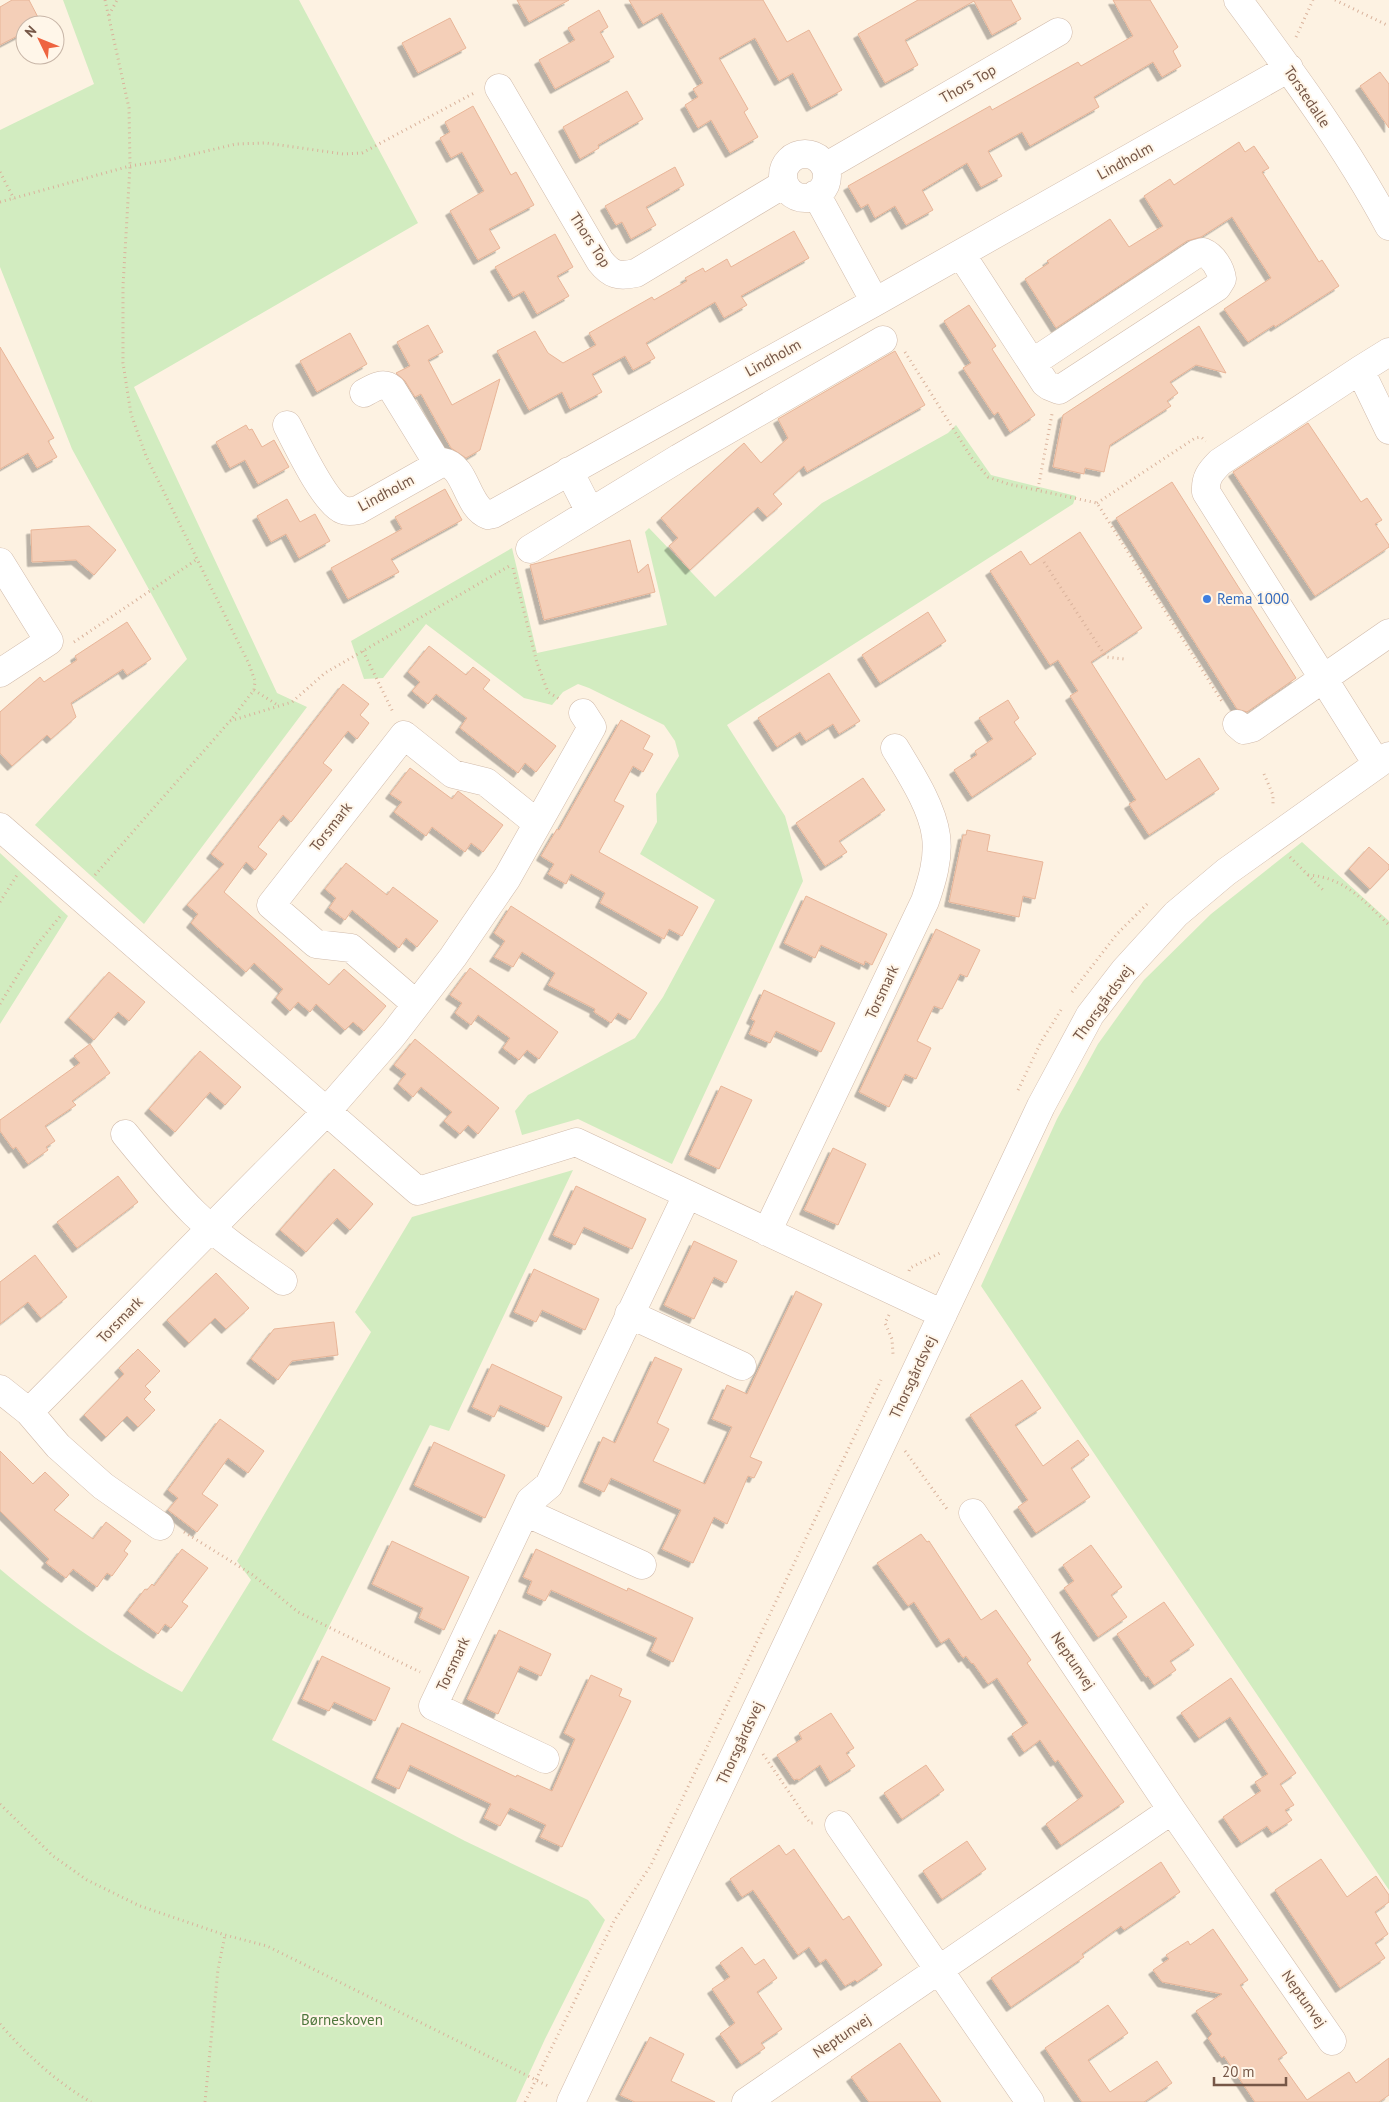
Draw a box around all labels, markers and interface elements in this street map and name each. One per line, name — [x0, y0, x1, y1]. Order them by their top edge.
north arrow — [15, 15, 65, 65]
text: N — [21, 22, 40, 41]
street label: Thors Top — [936, 60, 999, 107]
street label: Torstedalle — [1280, 62, 1335, 131]
street label: Lindholm — [1094, 138, 1156, 184]
street label: Thors Top — [566, 209, 615, 271]
street label: Lindholm — [742, 335, 804, 381]
street label: Lindholm — [354, 470, 417, 515]
place label: Rema 1000 — [1217, 589, 1289, 608]
marker: Rema 1000 — [1201, 593, 1213, 605]
street label: Torsmark — [305, 797, 356, 855]
street label: Torsmark — [861, 961, 903, 1022]
street label: Thorsgårdsvej — [1069, 961, 1137, 1045]
street label: Torsmark — [93, 1292, 147, 1347]
street label: Thorsgårdsvej — [885, 1332, 940, 1421]
street label: Neptunvej — [1047, 1628, 1100, 1693]
street label: Torsmark — [432, 1633, 474, 1694]
street label: Thorsgårdsvej — [712, 1698, 767, 1787]
street label: Neptunvej — [1278, 1966, 1331, 2031]
street label: Neptunvej — [809, 2009, 874, 2062]
park label: Børneskoven — [301, 2010, 383, 2029]
scale bar — [1214, 2054, 1286, 2086]
text: 20 m — [1222, 2062, 1255, 2081]

